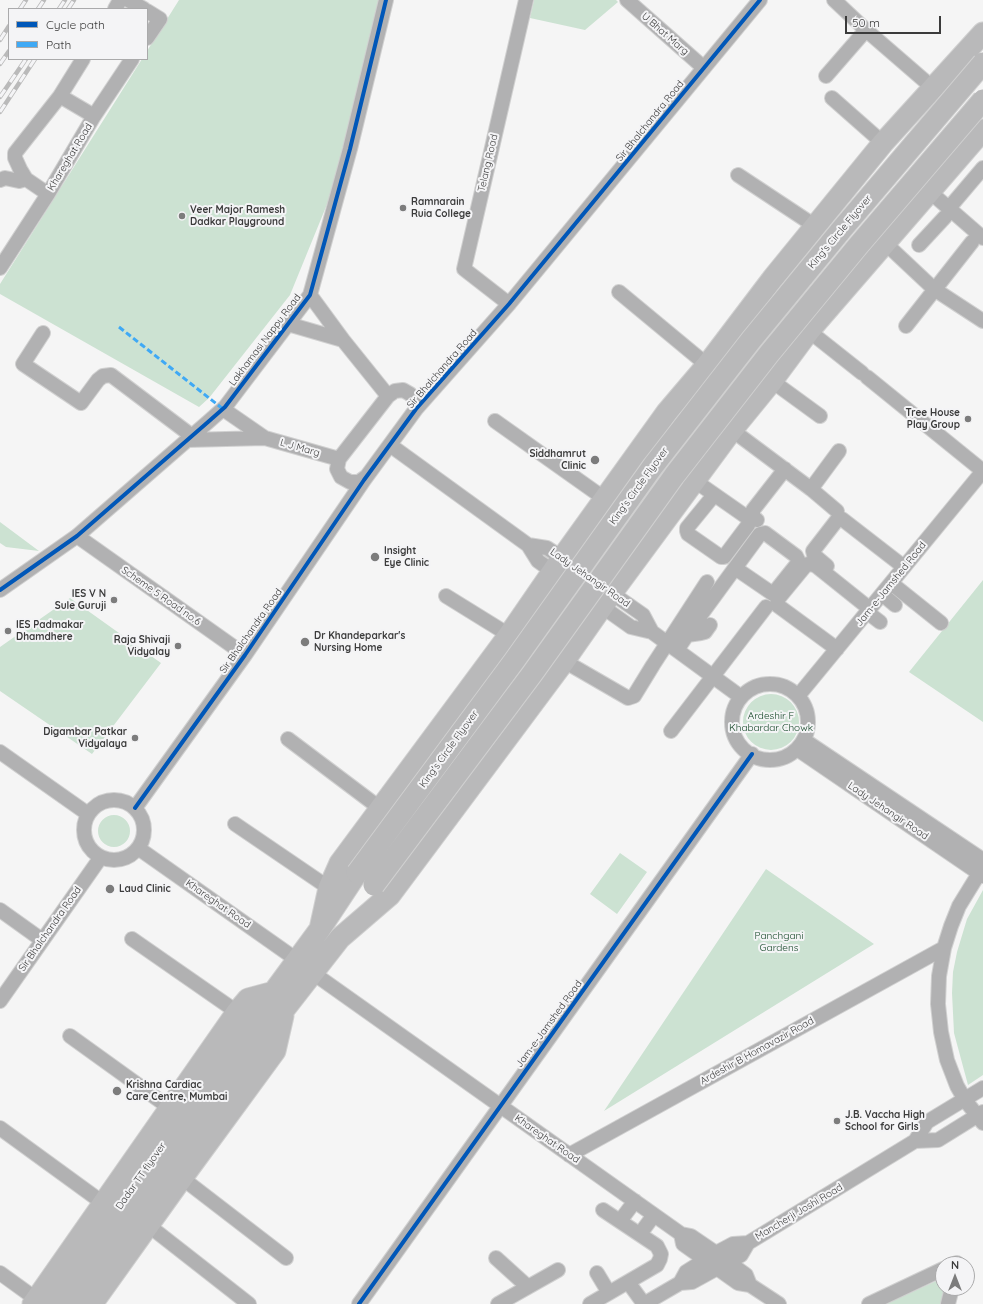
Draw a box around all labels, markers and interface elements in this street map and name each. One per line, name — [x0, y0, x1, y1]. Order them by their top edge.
legend — [8, 8, 148, 60]
scale bar — [847, 8, 943, 34]
street label: U Bhat Marg — [639, 10, 691, 58]
text: 50 m — [852, 15, 880, 30]
text: Cycle path — [46, 17, 105, 32]
text: Path — [46, 37, 71, 52]
street label: Sir Bhalchandra Road — [614, 78, 686, 164]
street label: Khareghat Road — [45, 121, 95, 193]
street label: Telang Road — [476, 133, 500, 193]
street label: King's Circle Flyover — [806, 193, 874, 271]
place label: Ramnarain Ruia College — [411, 196, 471, 220]
marker: Ramnarain Ruia College — [398, 203, 408, 213]
place label: Veer Major Ramesh Dadkar Playground — [190, 204, 285, 228]
marker: Veer Major Ramesh Dadkar Playground — [177, 211, 187, 221]
street label: Lakhamasi Nappu Road — [227, 292, 303, 388]
street label: Sir Bhalchandra Road — [404, 327, 480, 411]
place label: Tree House Play Group — [906, 407, 960, 430]
marker: Tree House Play Group — [963, 414, 973, 424]
street label: L J Marg — [279, 437, 321, 459]
street label: King's Circle Flyover — [607, 445, 671, 527]
place label: Siddhamrut Clinic — [529, 448, 586, 472]
marker: Siddhamrut Clinic — [589, 454, 601, 466]
street label: Jam-e-Jamshed Road — [853, 539, 929, 629]
place label: Insight Eye Clinic — [384, 545, 429, 568]
street label: Lady Jehangir Road — [548, 546, 632, 610]
marker: Insight Eye Clinic — [369, 551, 381, 563]
street label: Scheme 5 Road no.6 — [119, 564, 203, 628]
street label: Sir Bhalchandra Road — [217, 586, 285, 676]
place label: IES V N Sule Guruji — [55, 588, 106, 612]
marker: IES V N Sule Guruji — [109, 595, 119, 605]
place label: IES Padmakar Dhamdhere — [16, 619, 84, 642]
marker: IES Padmakar Dhamdhere — [3, 626, 13, 636]
place label: Dr Khandeparkar's Nursing Home — [314, 630, 405, 654]
place label: Raja Shivaji Vidyalay — [114, 634, 170, 658]
marker: Dr Khandeparkar's Nursing Home — [299, 636, 311, 648]
marker: Raja Shivaji Vidyalay — [173, 641, 183, 651]
street label: King's Circle Flyover — [417, 708, 481, 790]
park label: Ardeshir F Khabardar Chowk — [729, 710, 813, 734]
place label: Digambar Patkar Vidyalaya — [43, 726, 127, 750]
marker: Digambar Patkar Vidyalaya — [130, 733, 140, 743]
street label: Lady Jehangir Road — [845, 780, 931, 842]
street label: Khareghat Road — [183, 877, 253, 931]
marker: Laud Clinic — [104, 883, 116, 895]
place label: Laud Clinic — [119, 883, 171, 895]
street label: Sir Bhalchandra Road — [16, 884, 84, 974]
park label: Panchgani Gardens — [755, 930, 803, 954]
street label: Jam-e-Jamshed Road — [513, 978, 585, 1070]
street label: Ardeshir B Homavazir Road — [698, 1015, 816, 1087]
place label: Krishna Cardiac Care Centre, Mumbai — [126, 1079, 227, 1102]
marker: Krishna Cardiac Care Centre, Mumbai — [111, 1085, 123, 1097]
place label: J.B. Vaccha High School for Girls — [845, 1109, 925, 1132]
street label: Khareghat Road — [512, 1112, 582, 1166]
marker: J.B. Vaccha High School for Girls — [832, 1116, 842, 1126]
street label: Dadar TT flyover — [113, 1140, 169, 1212]
street label: Mancherji Joshi Road — [753, 1181, 845, 1243]
north arrow — [935, 1256, 975, 1296]
text: N — [951, 1258, 959, 1272]

